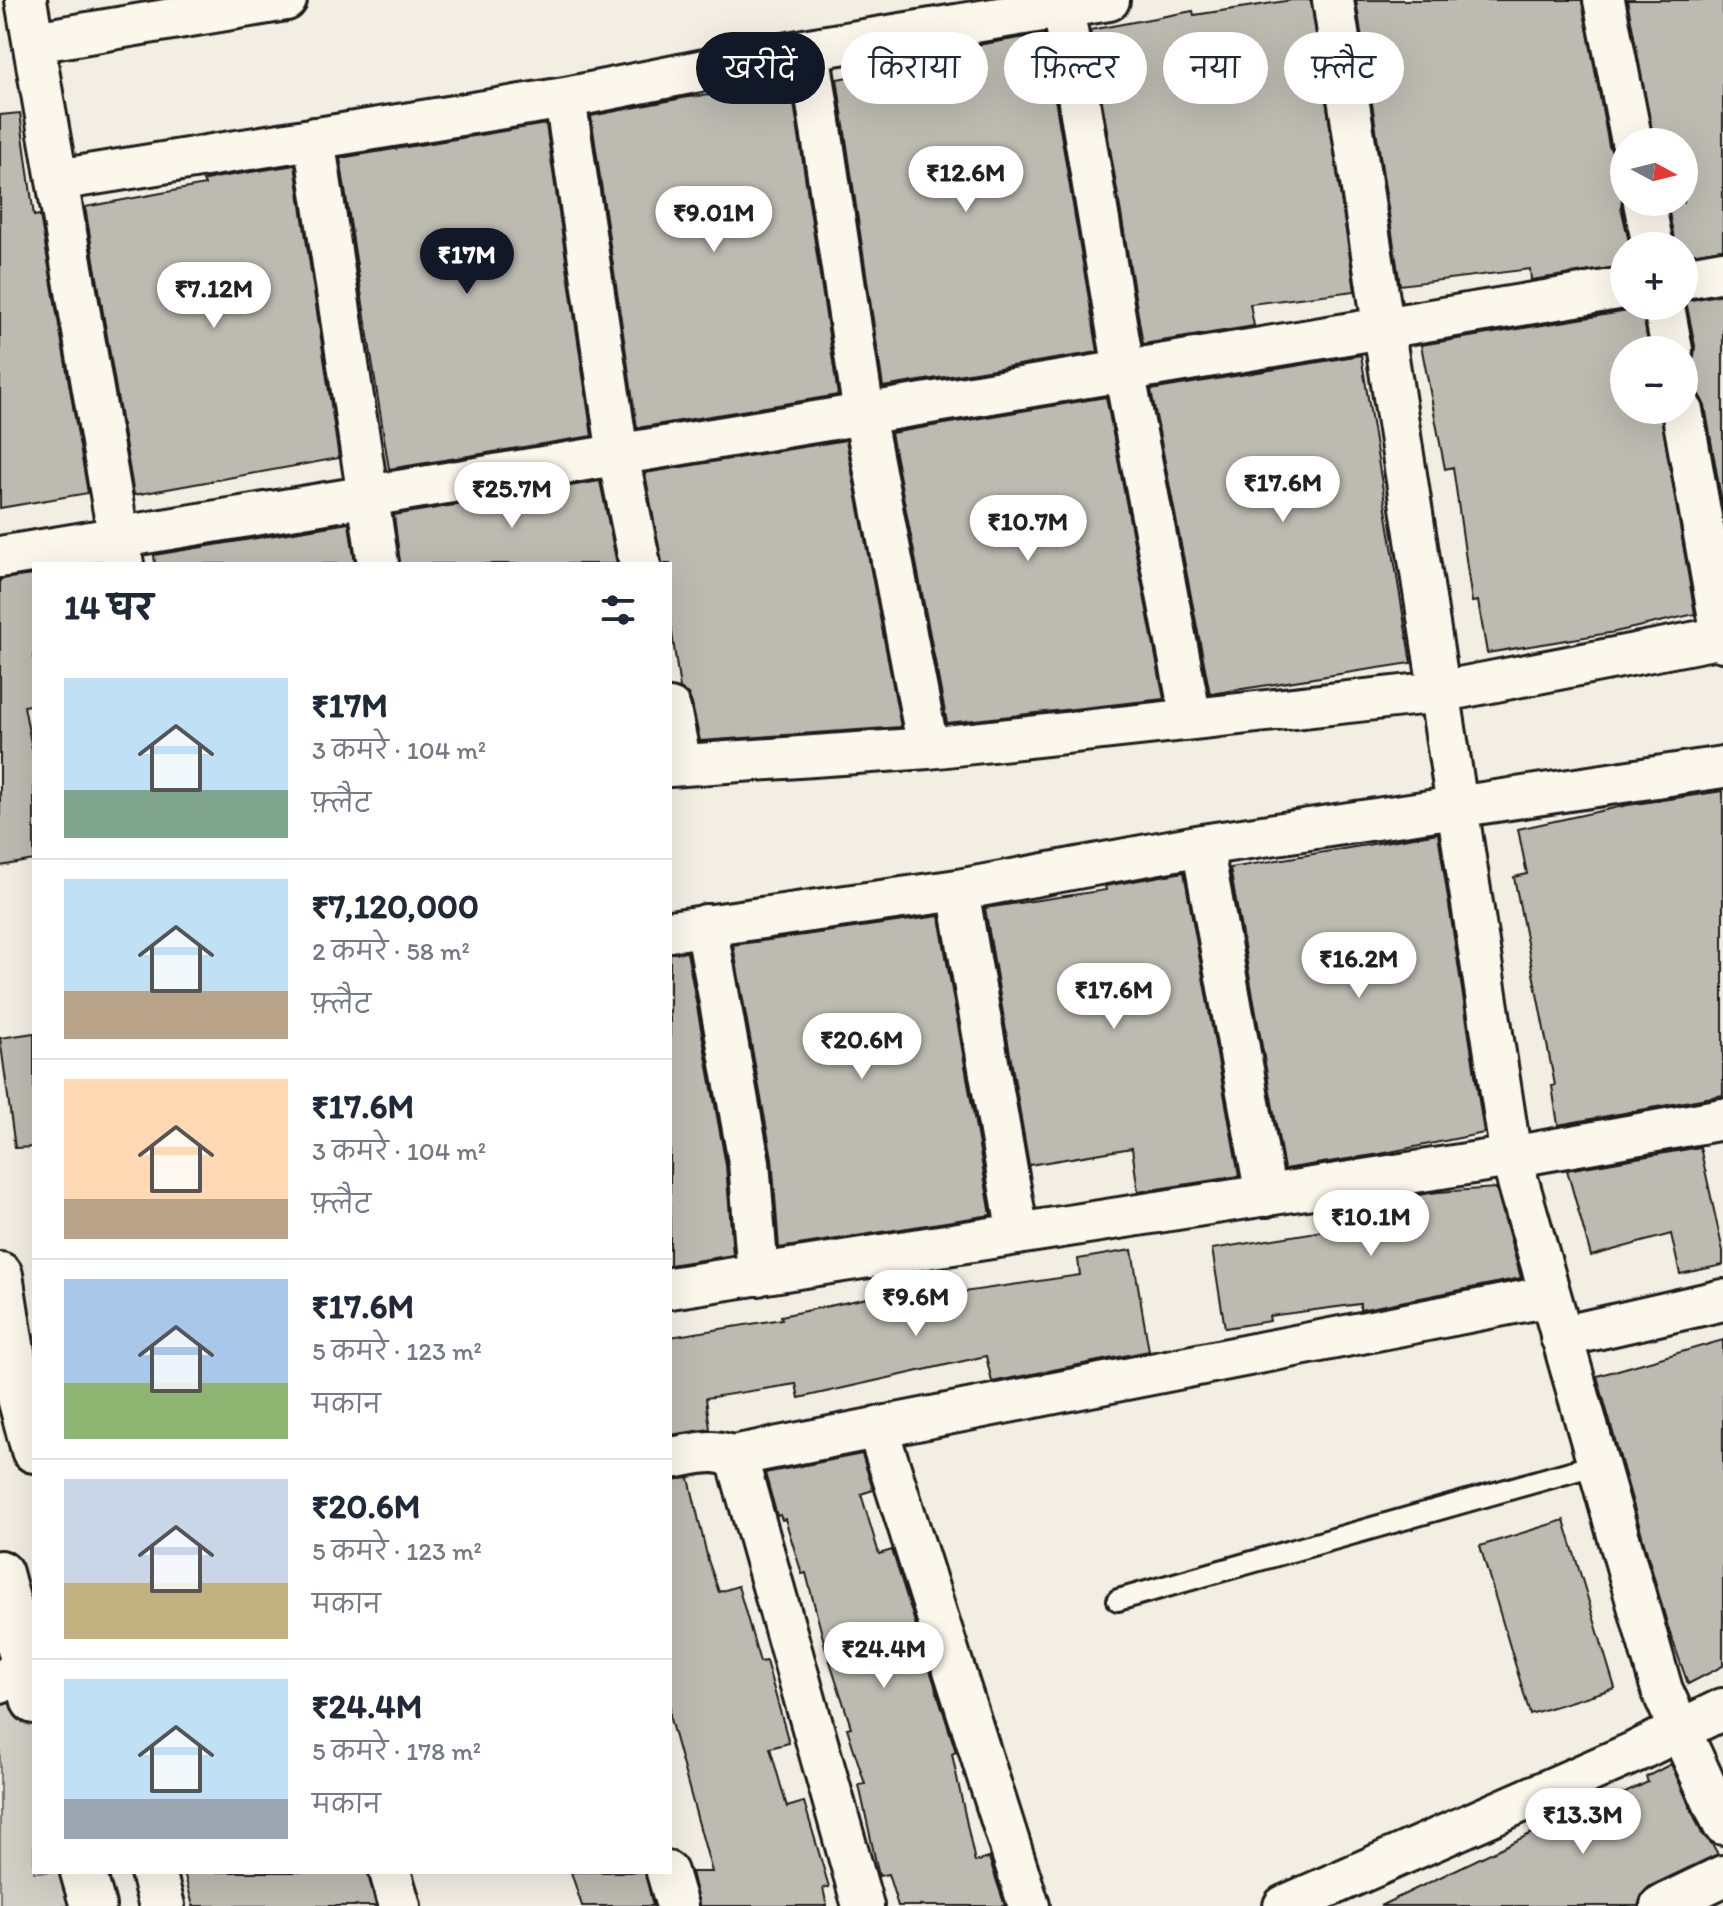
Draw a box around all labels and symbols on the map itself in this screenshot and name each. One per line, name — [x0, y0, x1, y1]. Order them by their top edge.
north arrow — [1610, 128, 1698, 216]
pin: ₹12.6M — [901, 146, 1031, 214]
pin: ₹9.01M — [649, 186, 779, 254]
pin: ₹17M — [420, 228, 514, 296]
pin: ₹7.12M — [149, 262, 279, 330]
pin: ₹17.6M — [1218, 456, 1348, 524]
pin: ₹25.7M — [447, 462, 577, 530]
pin: ₹10.7M — [963, 495, 1093, 563]
pin: ₹16.2M — [1294, 932, 1424, 1000]
pin: ₹17.6M — [1049, 963, 1179, 1031]
pin: ₹20.6M — [797, 1013, 927, 1081]
pin: ₹10.1M — [1306, 1190, 1436, 1258]
pin: ₹9.6M — [860, 1270, 972, 1338]
pin: ₹24.4M — [819, 1622, 949, 1690]
pin: ₹13.3M — [1518, 1788, 1648, 1856]

